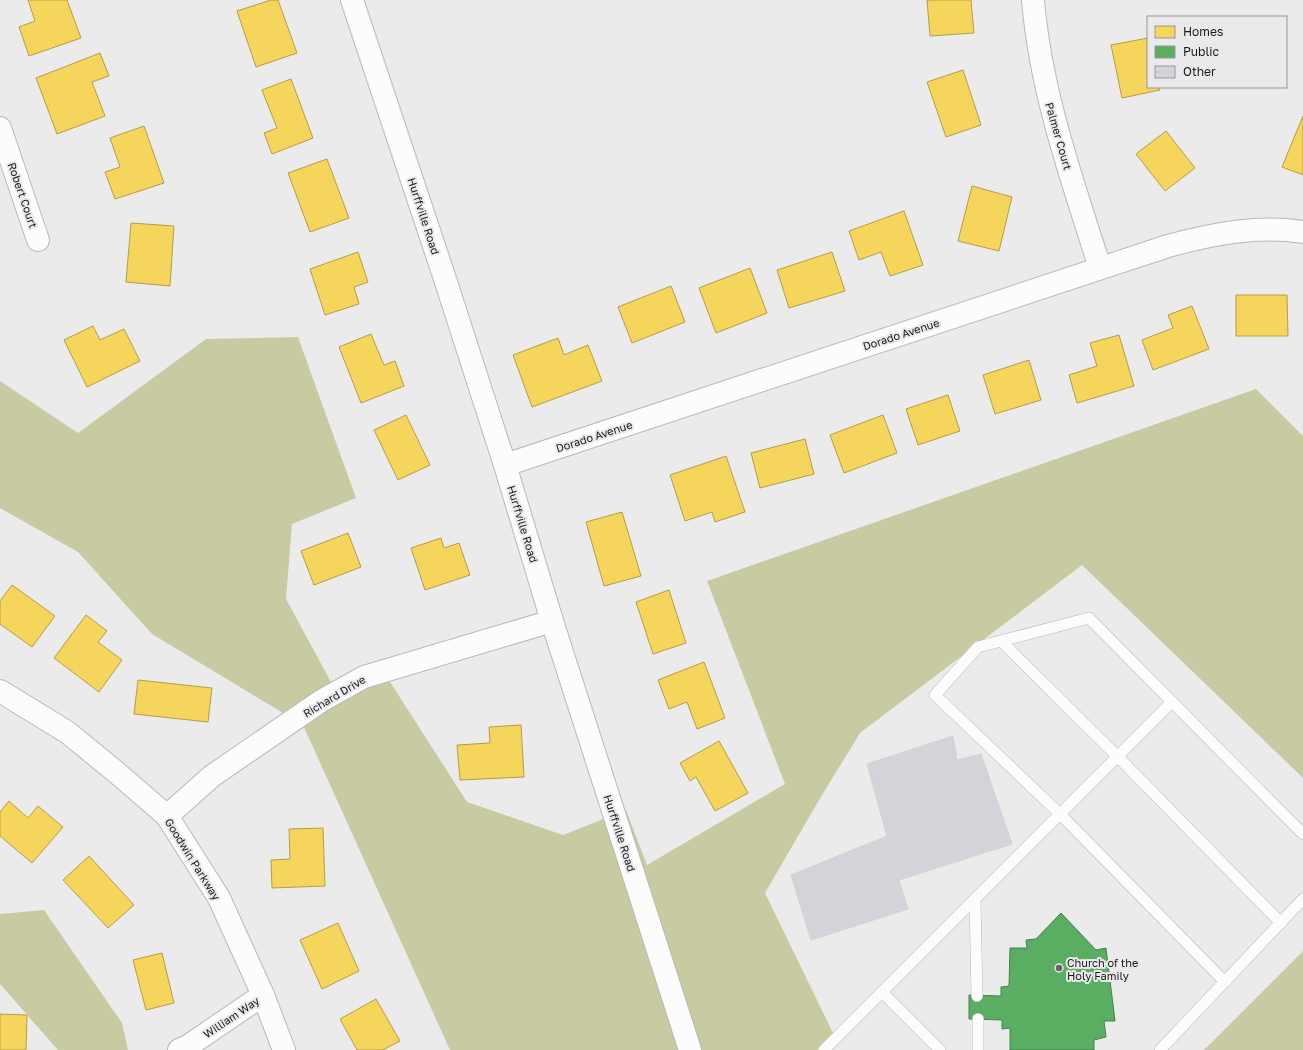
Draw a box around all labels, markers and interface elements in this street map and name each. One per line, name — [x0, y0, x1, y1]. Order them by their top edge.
legend — [1147, 16, 1287, 88]
text: Homes — [1183, 24, 1223, 39]
text: Public — [1183, 44, 1220, 59]
text: Other — [1183, 64, 1216, 79]
street label: Palmer Court — [1043, 101, 1075, 171]
street label: Robert Court — [6, 161, 40, 229]
street label: Hurffville Road — [405, 176, 443, 256]
street label: Dorado Avenue — [861, 316, 941, 352]
street label: Dorado Avenue — [554, 418, 634, 454]
street label: Hurffville Road — [505, 484, 541, 564]
street label: Richard Drive — [300, 672, 368, 720]
street label: Hurffville Road — [601, 793, 639, 873]
street label: Goodwin Parkway — [163, 816, 223, 902]
place label: Church of the Holy Family — [1067, 956, 1138, 982]
marker: Church of the Holy Family — [1054, 963, 1064, 973]
street label: William Way — [201, 994, 261, 1040]

